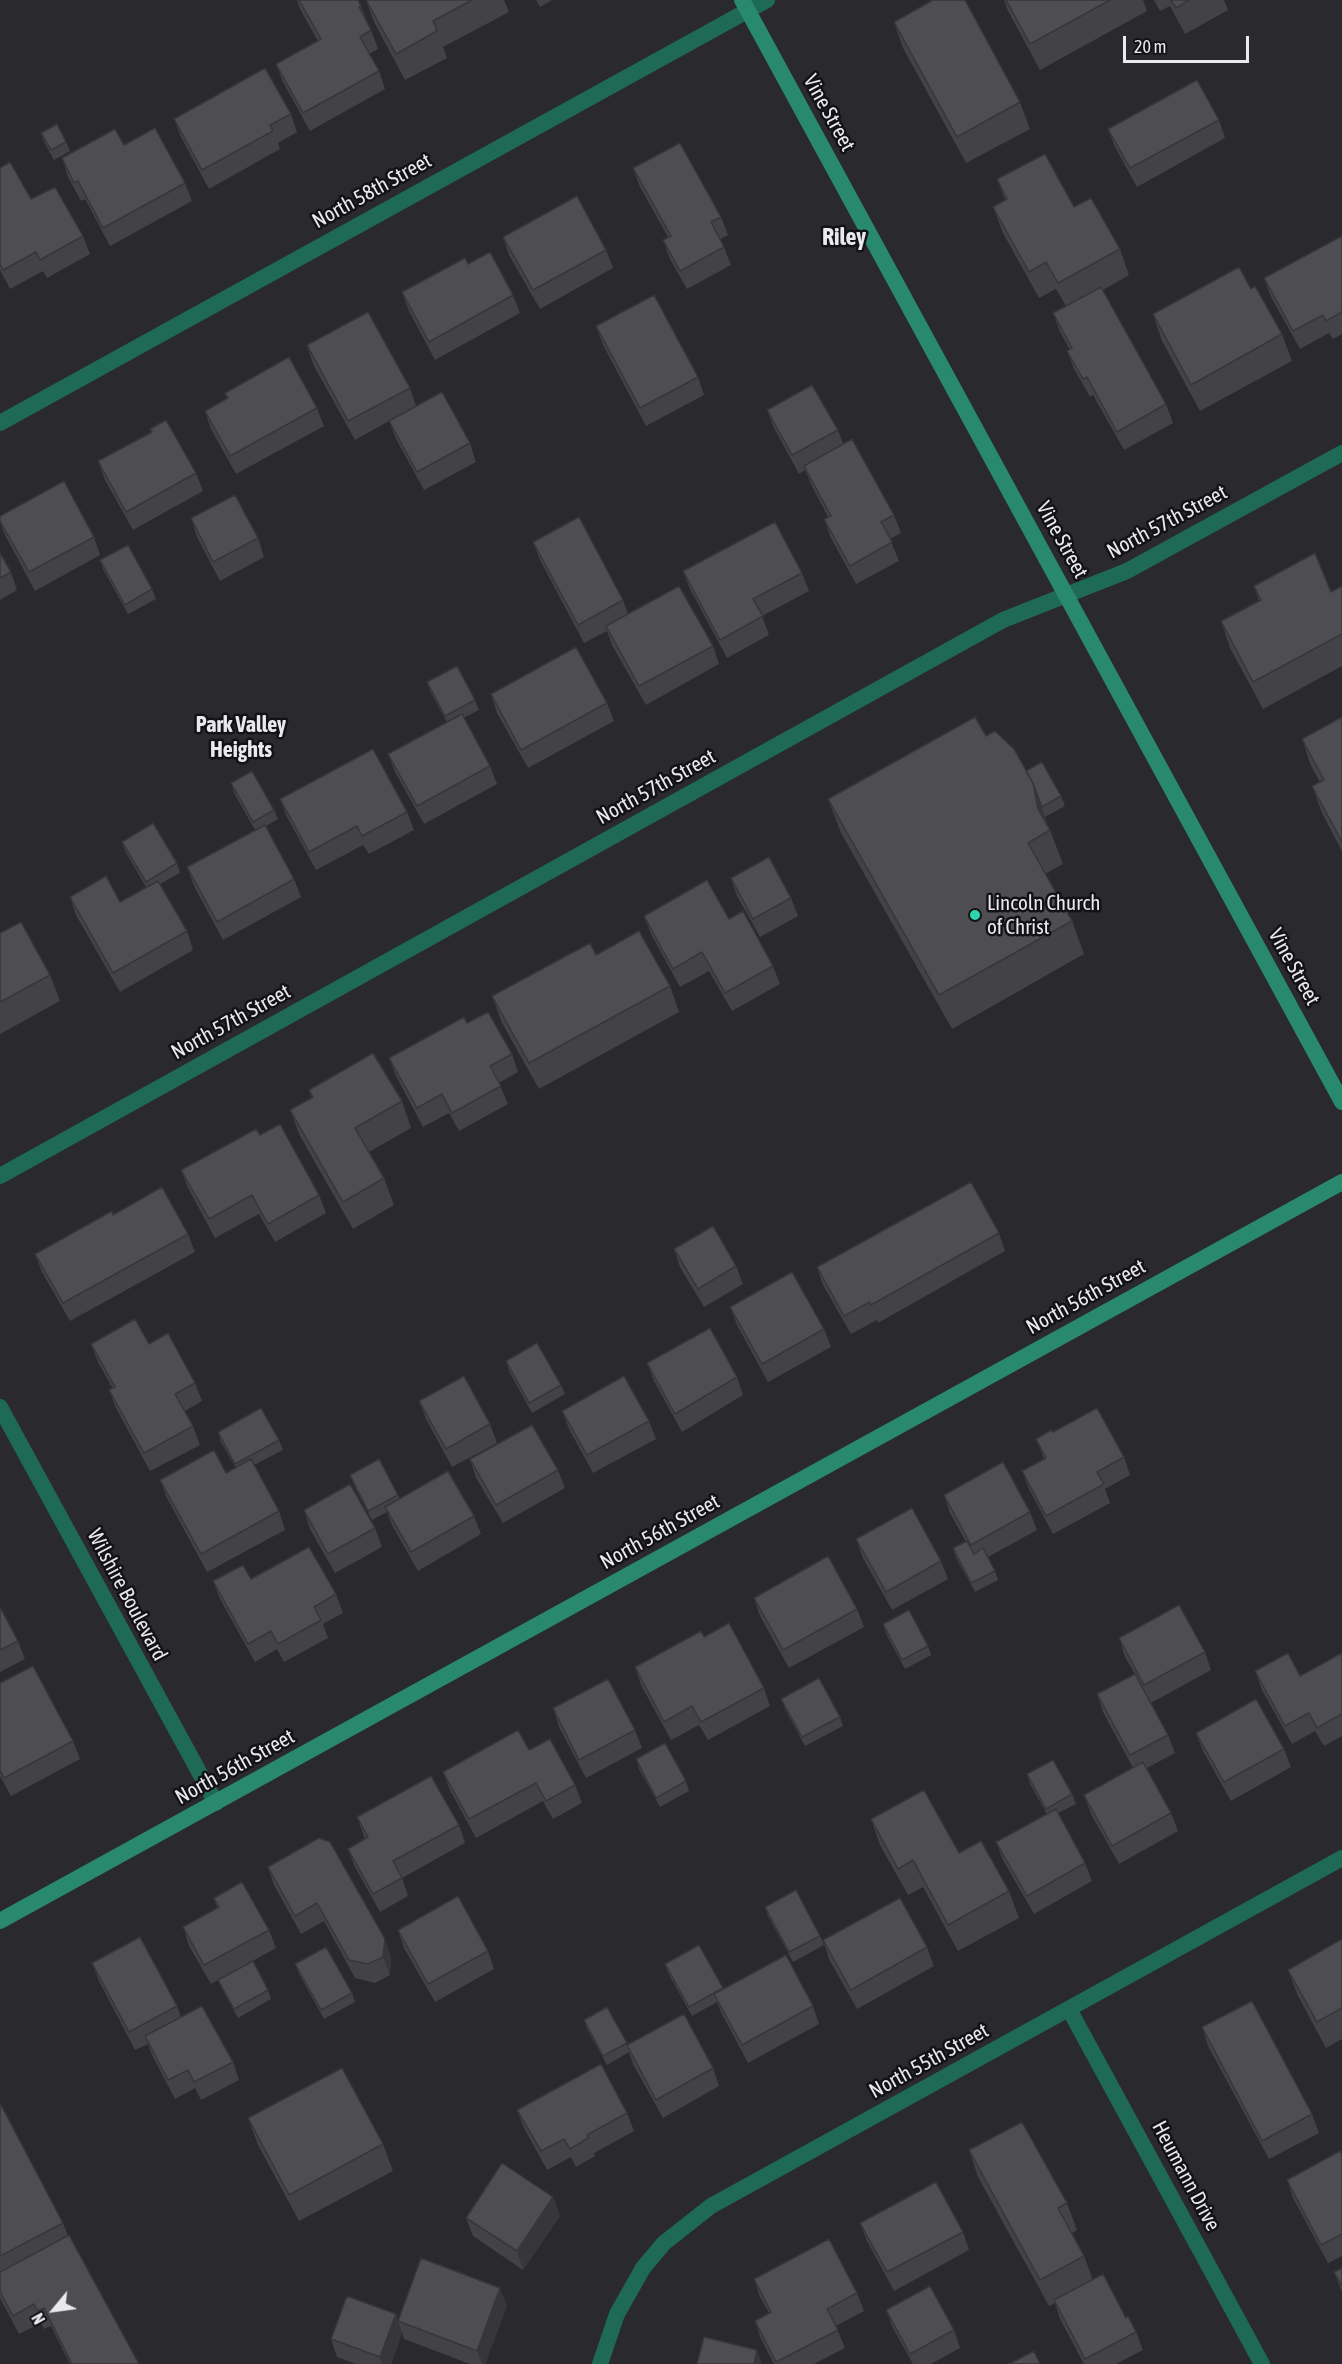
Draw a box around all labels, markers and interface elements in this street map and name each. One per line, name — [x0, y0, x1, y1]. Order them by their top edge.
scale bar — [1126, 24, 1252, 62]
text: 20 m — [1134, 36, 1166, 57]
street label: Vine Street — [798, 70, 860, 156]
street label: North 58th Street — [308, 148, 436, 234]
district label: Riley — [822, 223, 866, 251]
street label: North 57th Street — [1103, 480, 1231, 564]
street label: Vine Street — [1031, 497, 1093, 583]
district label: Park Valley Heights — [196, 712, 286, 764]
street label: North 57th Street — [592, 744, 720, 830]
place label: Lincoln Church of Christ — [987, 890, 1100, 940]
marker: Lincoln Church of Christ — [968, 908, 982, 922]
street label: Vine Street — [1263, 924, 1325, 1010]
street label: North 57th Street — [167, 979, 295, 1065]
street label: North 56th Street — [1022, 1254, 1150, 1340]
street label: North 56th Street — [596, 1489, 724, 1575]
street label: Wilshire Boulevard — [82, 1525, 172, 1665]
street label: North 56th Street — [171, 1724, 299, 1810]
street label: North 55th Street — [865, 2018, 993, 2104]
street label: Heumann Drive — [1147, 2117, 1225, 2235]
north arrow — [24, 2280, 84, 2340]
text: N — [28, 2310, 48, 2327]

